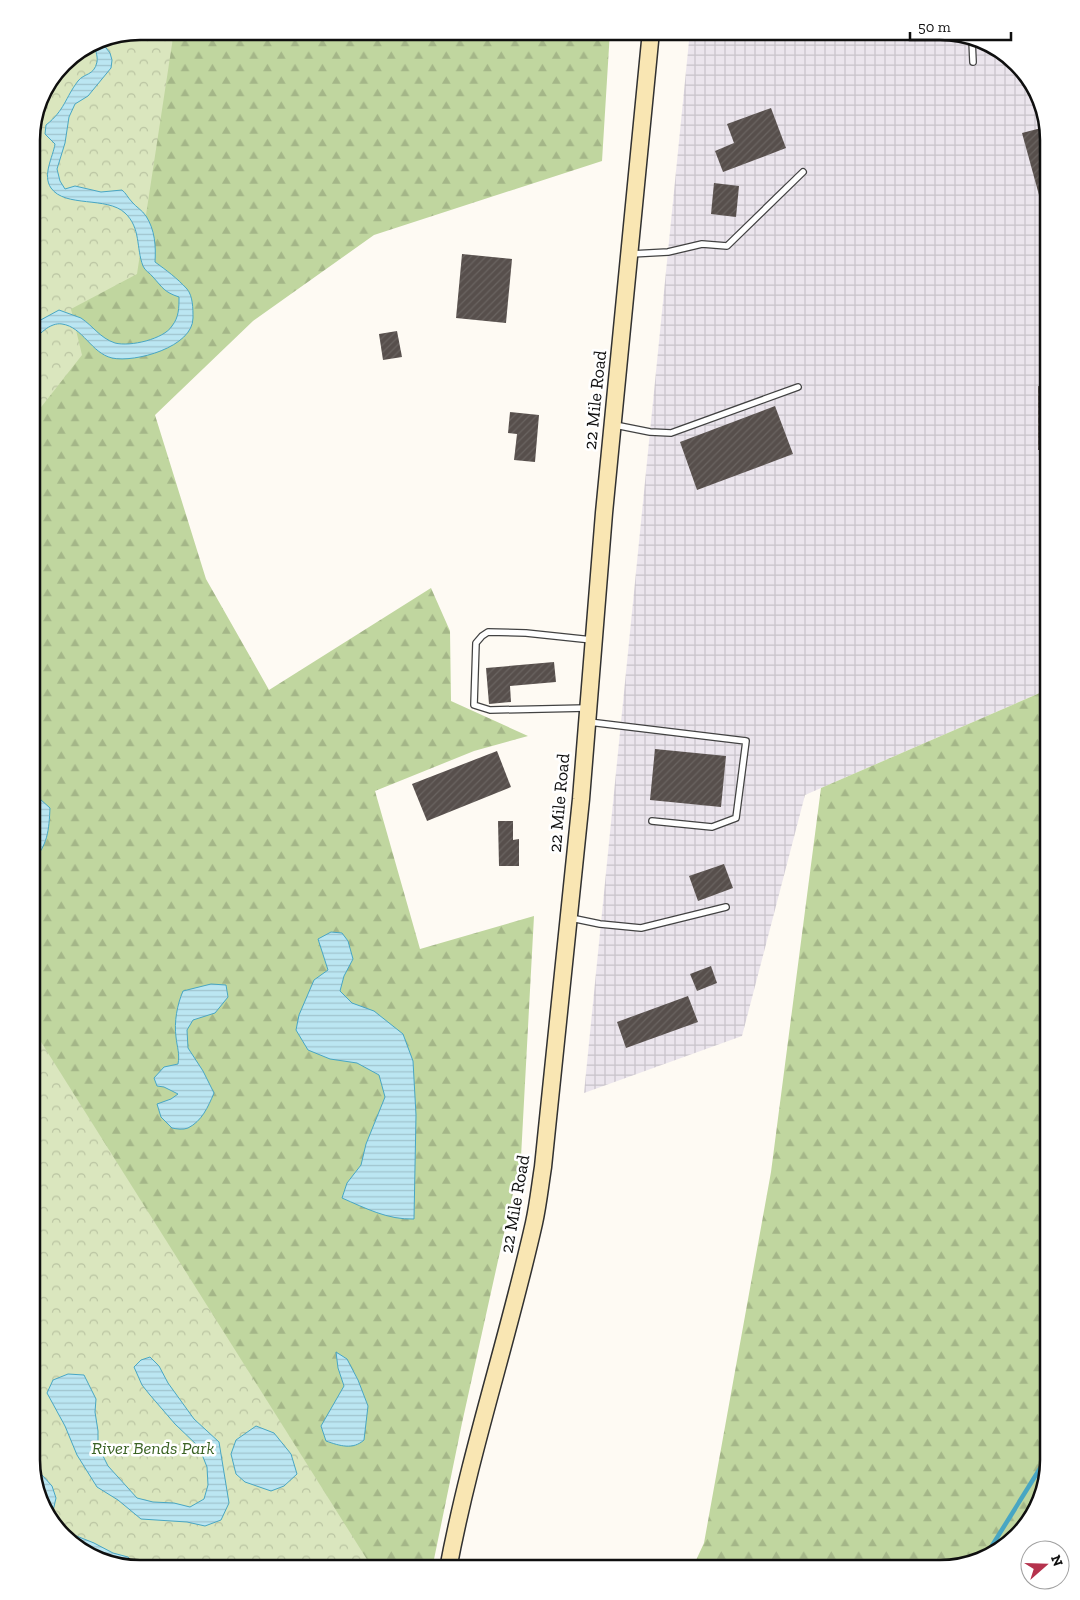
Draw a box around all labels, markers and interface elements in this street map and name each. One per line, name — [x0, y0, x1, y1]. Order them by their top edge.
scale bar — [910, 10, 1011, 42]
text: 50 m — [918, 18, 951, 36]
street label: 22 Mile Road — [579, 349, 611, 451]
street label: 22 Mile Road — [544, 752, 574, 854]
street label: 22 Mile Road — [496, 1153, 534, 1255]
park label: River Bends Park — [91, 1437, 215, 1459]
north arrow — [1020, 1540, 1070, 1590]
text: N — [1047, 1553, 1067, 1569]

